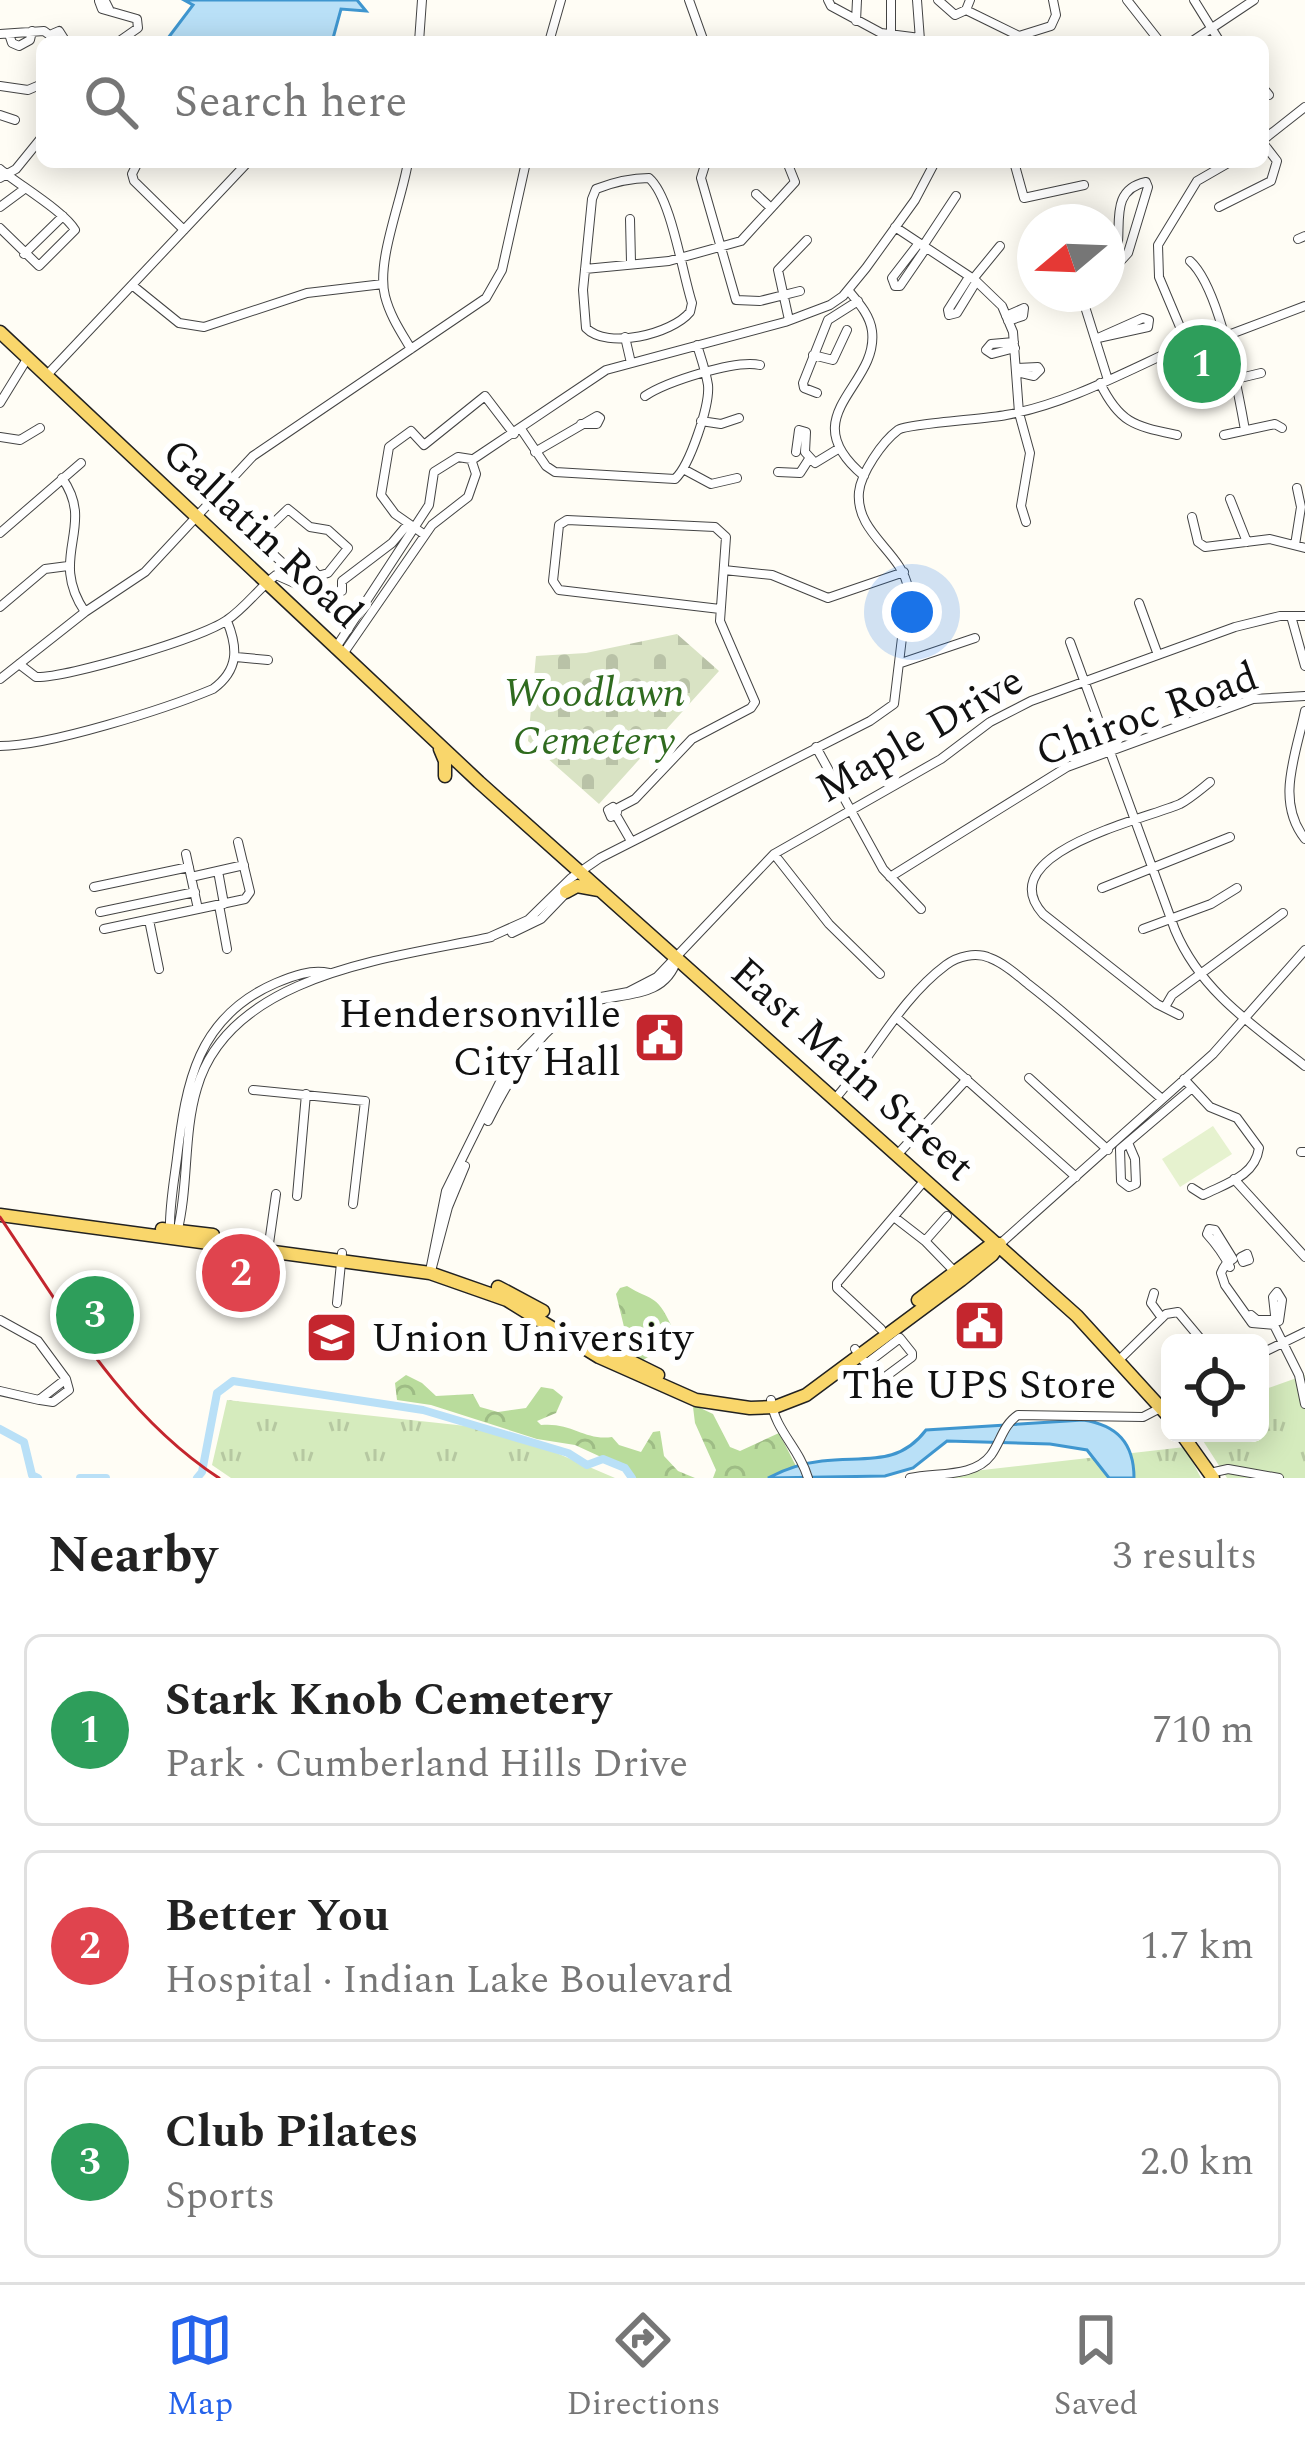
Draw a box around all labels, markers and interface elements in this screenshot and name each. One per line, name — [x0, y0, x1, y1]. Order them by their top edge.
search box — [36, 36, 1269, 168]
text: Search here — [174, 68, 407, 137]
icon: search — [78, 69, 144, 135]
north arrow — [1017, 204, 1125, 312]
pin: 1 — [1163, 319, 1241, 409]
street label: Gallatin Road — [147, 424, 377, 644]
your location — [882, 582, 942, 642]
street label: Chiroc Road — [1027, 646, 1267, 784]
street label: Maple Drive — [804, 650, 1036, 820]
park label: Woodlawn Cemetery — [503, 662, 685, 773]
street label: East Main Street — [716, 943, 988, 1197]
place label: Hendersonville City Hall — [339, 983, 621, 1094]
public building icon: Hendersonville City Hall — [632, 1010, 688, 1066]
pin: 2 — [202, 1228, 280, 1318]
pin: 3 — [56, 1270, 134, 1360]
public building icon: The UPS Store — [951, 1298, 1007, 1354]
place label: Union University — [371, 1307, 695, 1370]
school or university icon: Union University — [304, 1310, 360, 1366]
map controls — [1161, 1334, 1269, 1442]
button: locate — [1161, 1334, 1269, 1442]
place label: The UPS Store — [842, 1354, 1116, 1417]
text: Nearby — [48, 1517, 217, 1595]
text: 3 results — [1113, 1527, 1257, 1586]
text: Stark Knob Cemetery — [165, 1666, 611, 1735]
text: 1 — [79, 1701, 101, 1760]
text: 710 m — [1152, 1701, 1254, 1760]
text: Park · Cumberland Hills Drive — [165, 1735, 688, 1794]
text: Better You — [165, 1882, 389, 1951]
text: 2 — [79, 1917, 101, 1976]
text: 1.7 km — [1140, 1917, 1254, 1976]
text: Hospital · Indian Lake Boulevard — [165, 1951, 733, 2010]
text: Club Pilates — [165, 2098, 418, 2167]
text: 3 — [79, 2133, 101, 2192]
text: 2.0 km — [1140, 2133, 1254, 2192]
text: Sports — [165, 2167, 275, 2226]
tab: Map — [167, 2307, 233, 2429]
tab: Directions — [566, 2307, 720, 2429]
tab: Saved — [1054, 2307, 1138, 2429]

